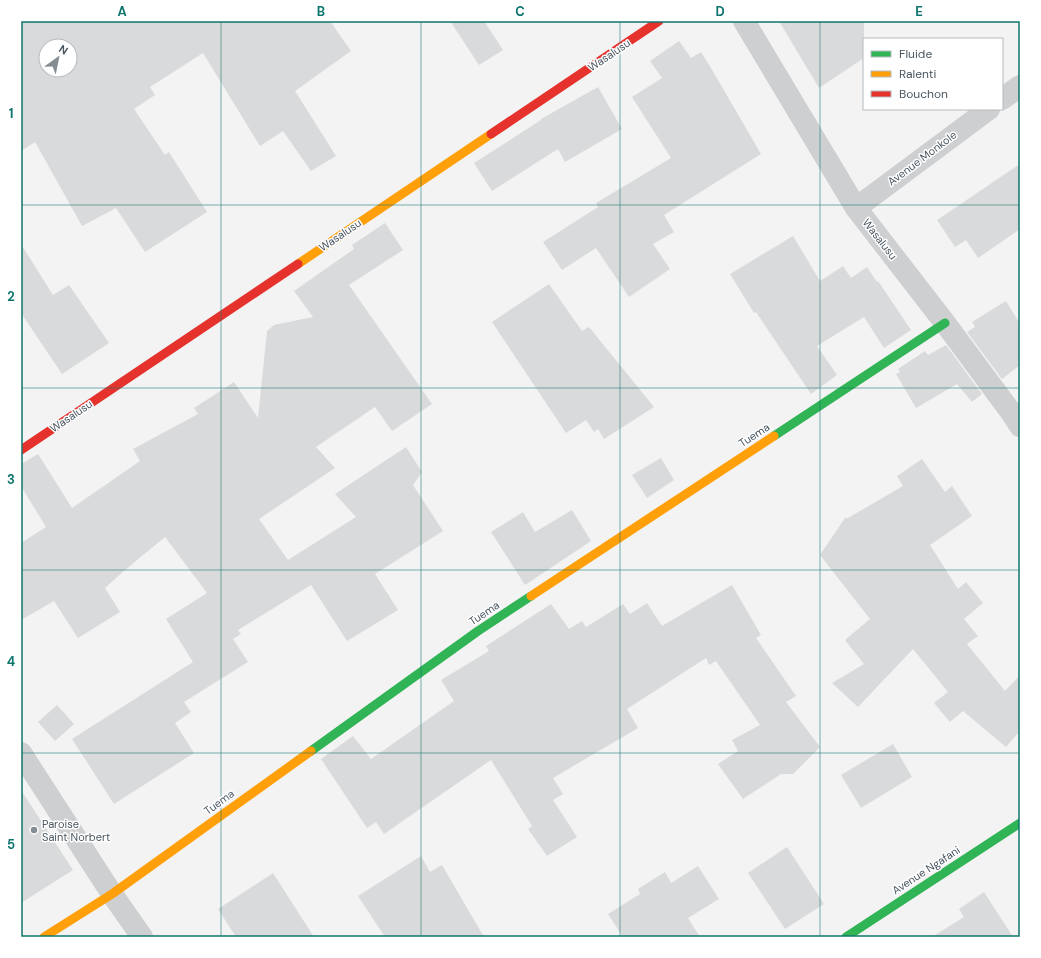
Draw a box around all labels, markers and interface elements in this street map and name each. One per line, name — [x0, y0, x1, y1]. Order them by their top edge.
text: A — [117, 3, 127, 20]
text: B — [317, 3, 325, 20]
text: C — [515, 3, 525, 20]
text: D — [715, 3, 725, 20]
text: E — [915, 3, 923, 20]
street label: Wasalusu — [585, 36, 633, 74]
north arrow — [38, 38, 78, 78]
legend — [863, 38, 1003, 110]
text: N — [56, 42, 71, 58]
text: Fluide — [899, 46, 932, 62]
text: Ralenti — [899, 66, 937, 82]
text: Bouchon — [899, 86, 948, 102]
text: 1 — [9, 105, 13, 122]
street label: Avenue Monkole — [885, 128, 959, 188]
street label: Wasalusu — [316, 216, 364, 254]
street label: Wasalusu — [860, 216, 900, 262]
text: 2 — [7, 288, 15, 305]
street label: Wasalusu — [47, 397, 95, 435]
street label: Tuema — [736, 420, 772, 450]
text: 3 — [7, 471, 15, 488]
street label: Tuema — [466, 598, 502, 628]
text: 4 — [7, 653, 15, 670]
street label: Tuema — [201, 786, 237, 818]
place label: Paroise Saint Norbert — [42, 817, 110, 844]
marker: Paroise Saint Norbert — [29, 825, 39, 835]
text: 5 — [7, 836, 15, 853]
street label: Avenue Ngafani — [889, 843, 963, 897]

